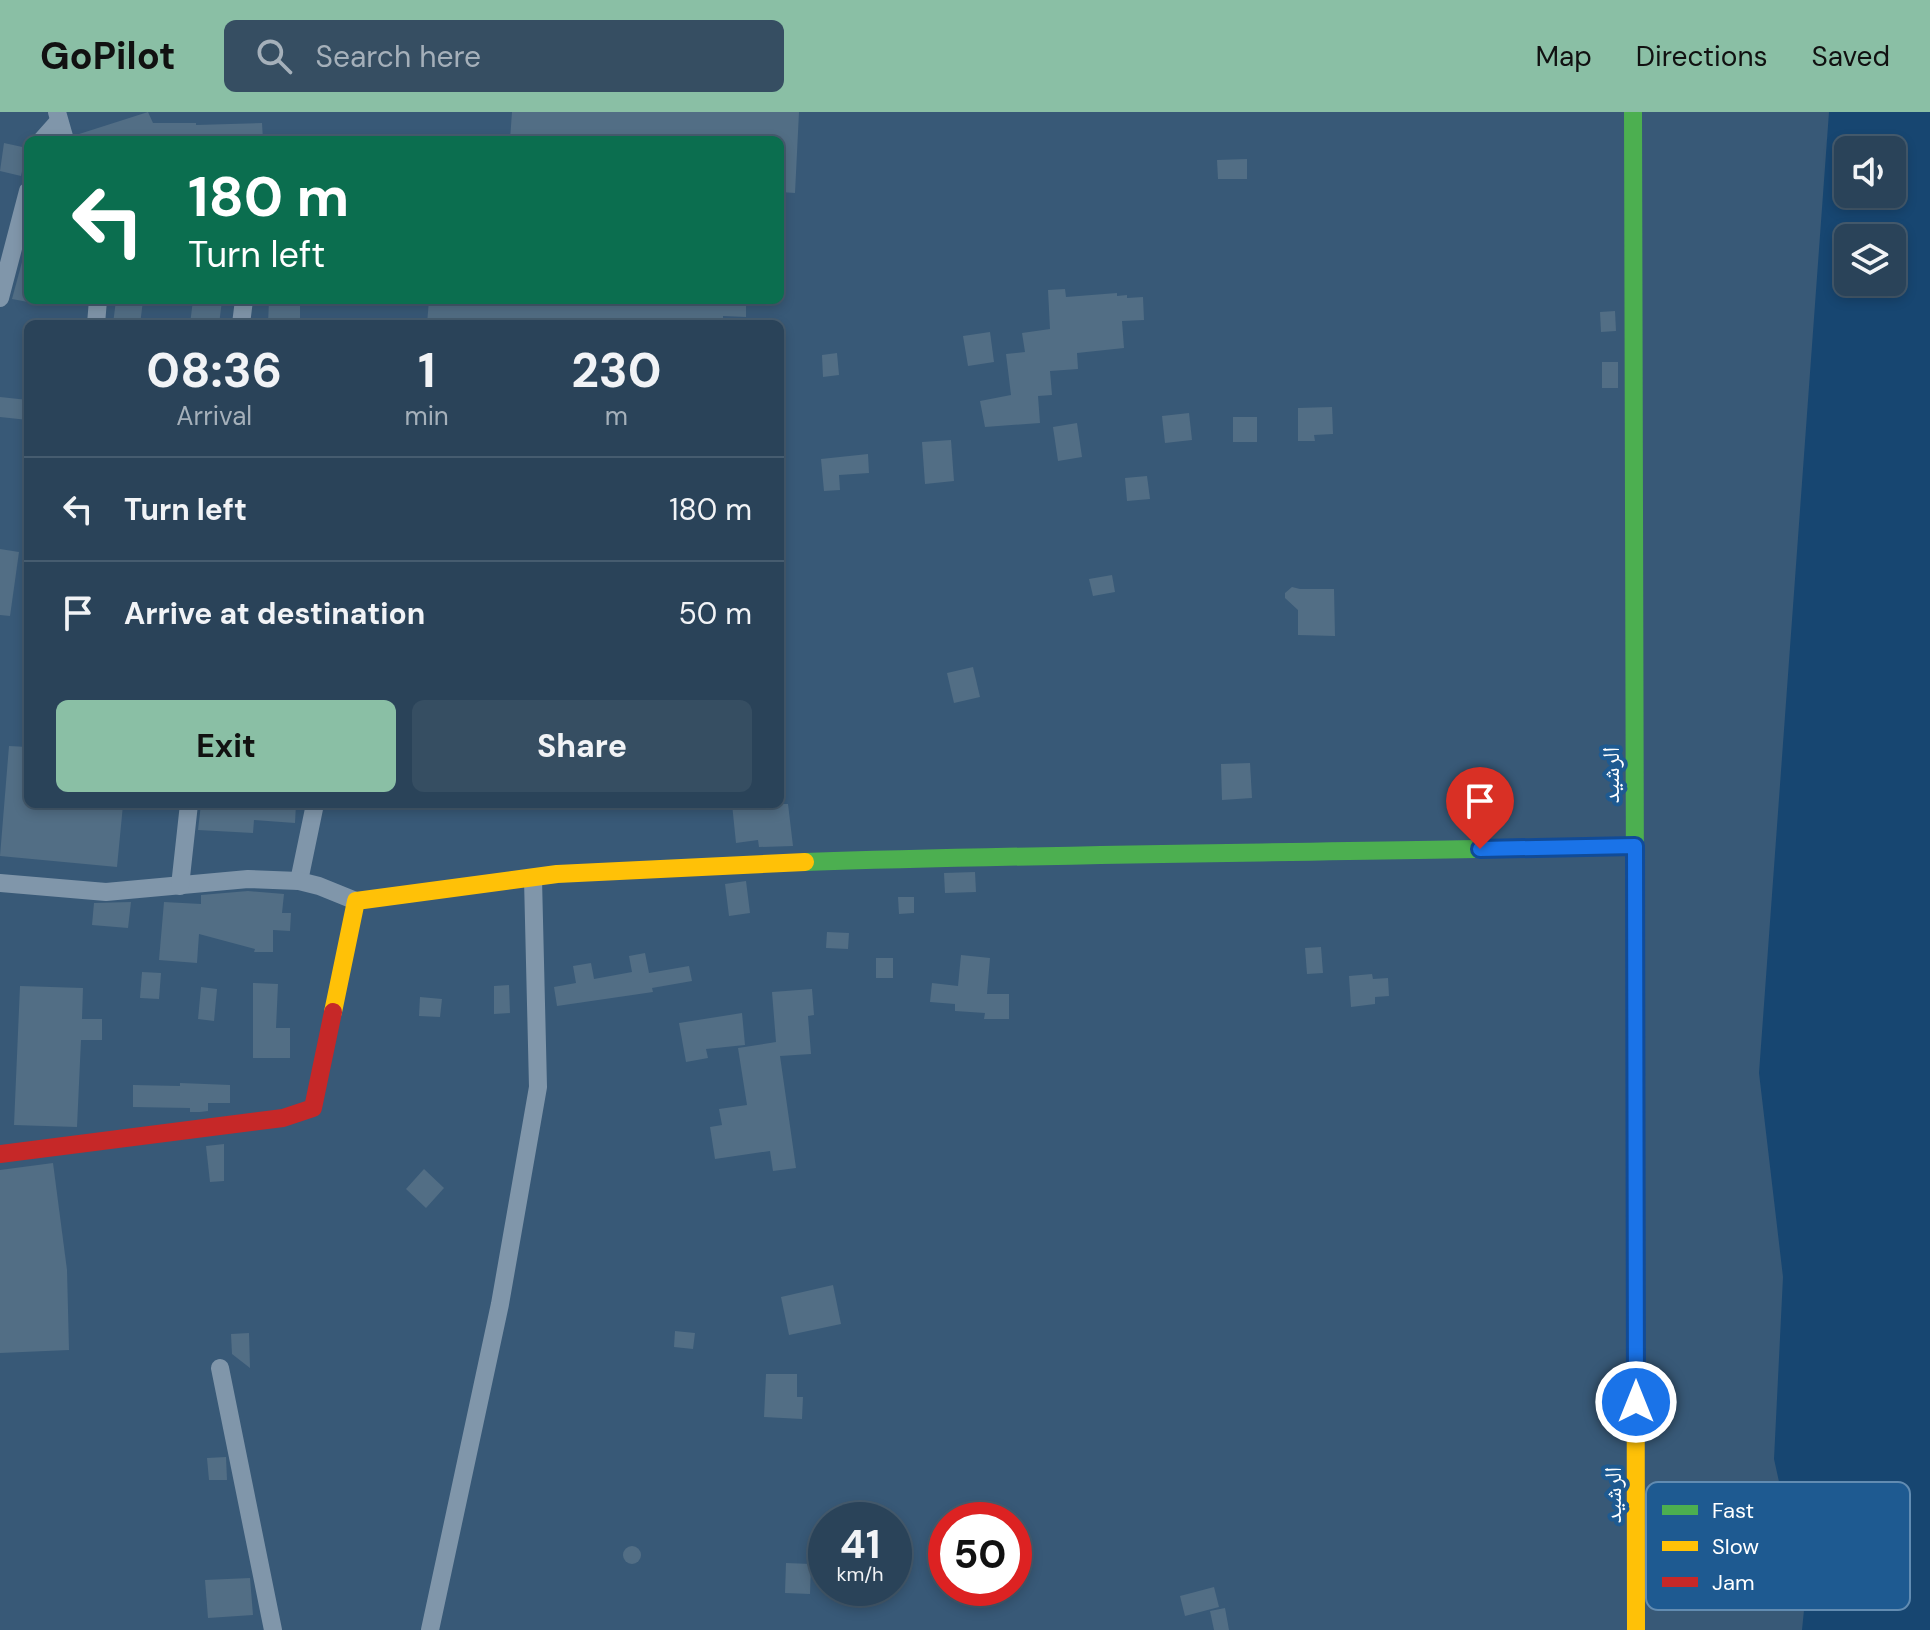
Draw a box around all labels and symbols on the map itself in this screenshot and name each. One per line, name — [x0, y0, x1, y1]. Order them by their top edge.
street label: الرشيد — [1595, 747, 1626, 803]
pin — [1446, 767, 1514, 849]
position arrow — [1594, 1360, 1678, 1444]
street label: الرشيد — [1597, 1467, 1628, 1523]
legend — [1646, 1482, 1910, 1610]
text: Fast — [1712, 1496, 1754, 1525]
speed limit sign: 50 — [928, 1502, 1032, 1606]
text: Slow — [1712, 1532, 1759, 1561]
text: Jam — [1712, 1568, 1755, 1597]

